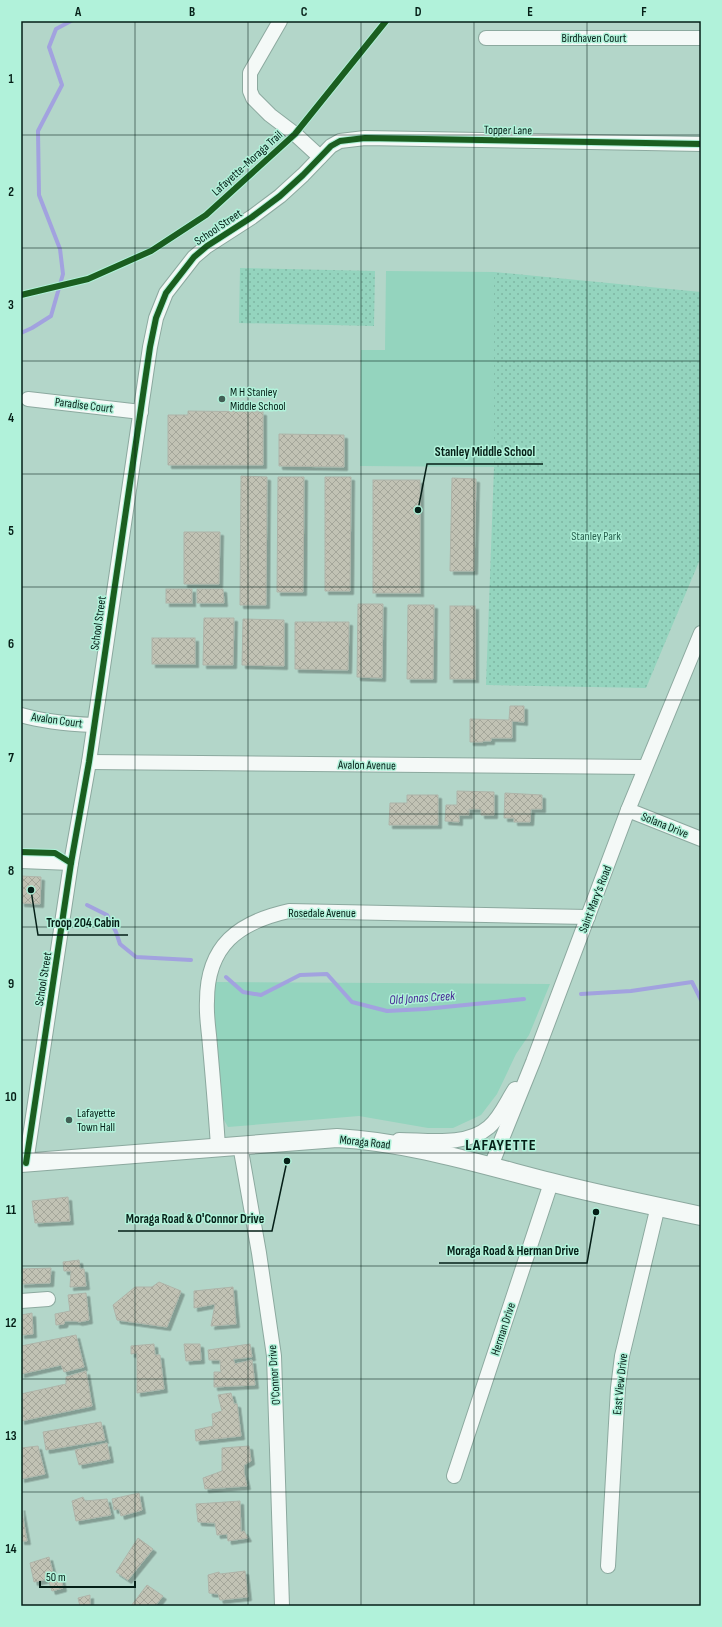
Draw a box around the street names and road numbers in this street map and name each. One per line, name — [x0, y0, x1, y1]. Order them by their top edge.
street label: Birdhaven Court — [562, 31, 627, 46]
street label: Topper Lane — [484, 123, 532, 138]
street label: Lafayette-Moraga Trail — [209, 128, 286, 199]
street label: School Street — [191, 206, 245, 249]
street label: Paradise Court — [54, 394, 114, 417]
street label: School Street — [87, 595, 110, 651]
street label: Avalon Court — [29, 709, 84, 732]
street label: Avalon Avenue — [337, 757, 396, 774]
street label: Solana Drive — [639, 809, 691, 842]
street label: Saint Mary's Road — [576, 863, 615, 935]
street label: Rosedale Avenue — [288, 906, 356, 921]
street label: School Street — [32, 951, 55, 1007]
street label: Moraga Road — [339, 1132, 391, 1153]
street label: Herman Drive — [488, 1301, 519, 1357]
street label: O'Connor Drive — [265, 1344, 284, 1405]
street label: East View Drive — [610, 1353, 631, 1415]

